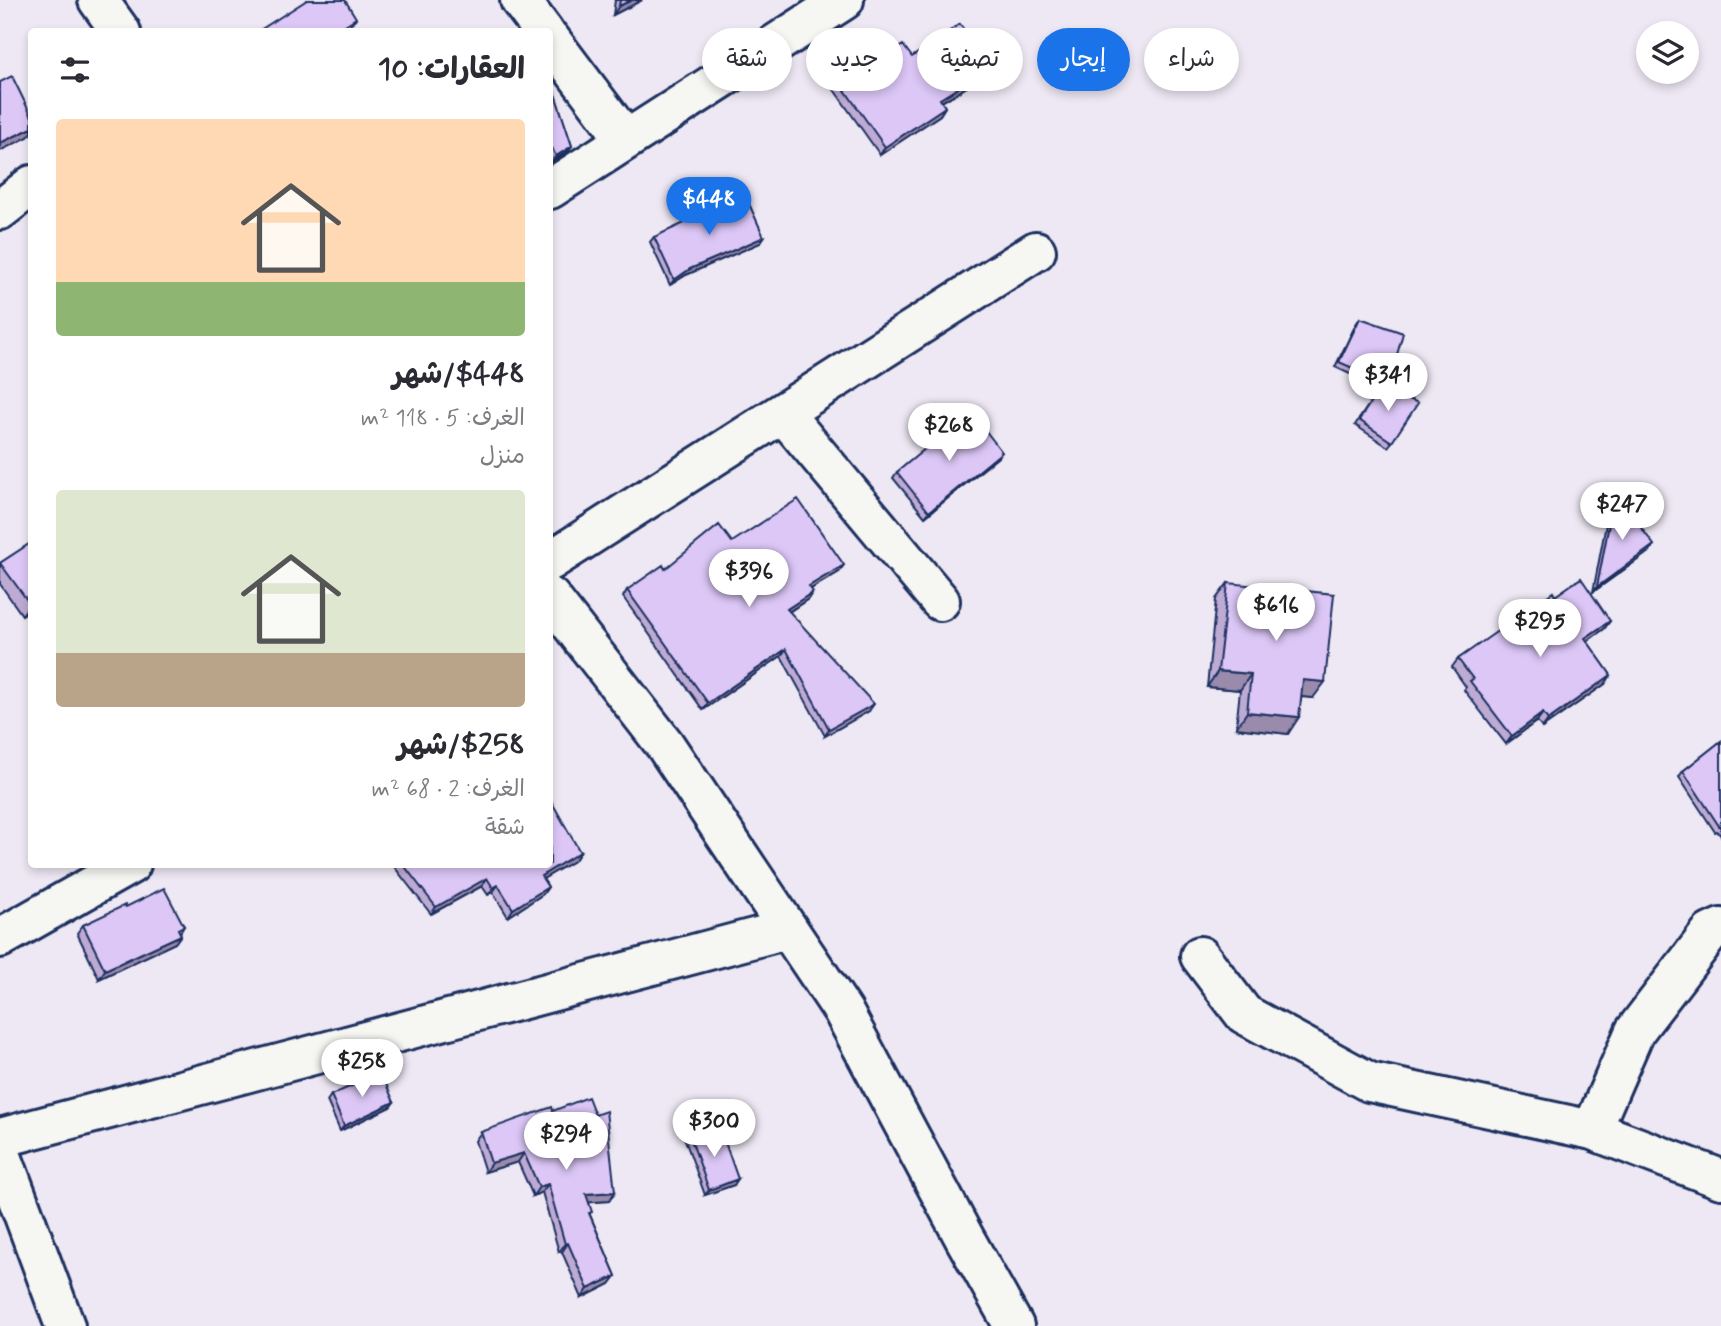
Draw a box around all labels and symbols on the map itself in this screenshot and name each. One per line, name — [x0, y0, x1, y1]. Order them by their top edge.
pin: $448 — [668, 177, 750, 237]
pin: $341 — [1347, 354, 1429, 413]
pin: $268 — [908, 404, 990, 463]
pin: $247 — [1581, 482, 1663, 542]
pin: $396 — [708, 550, 790, 609]
pin: $616 — [1235, 584, 1317, 643]
pin: $295 — [1499, 600, 1581, 659]
pin: $258 — [321, 1040, 403, 1099]
pin: $300 — [673, 1100, 755, 1159]
pin: $294 — [525, 1112, 607, 1172]

